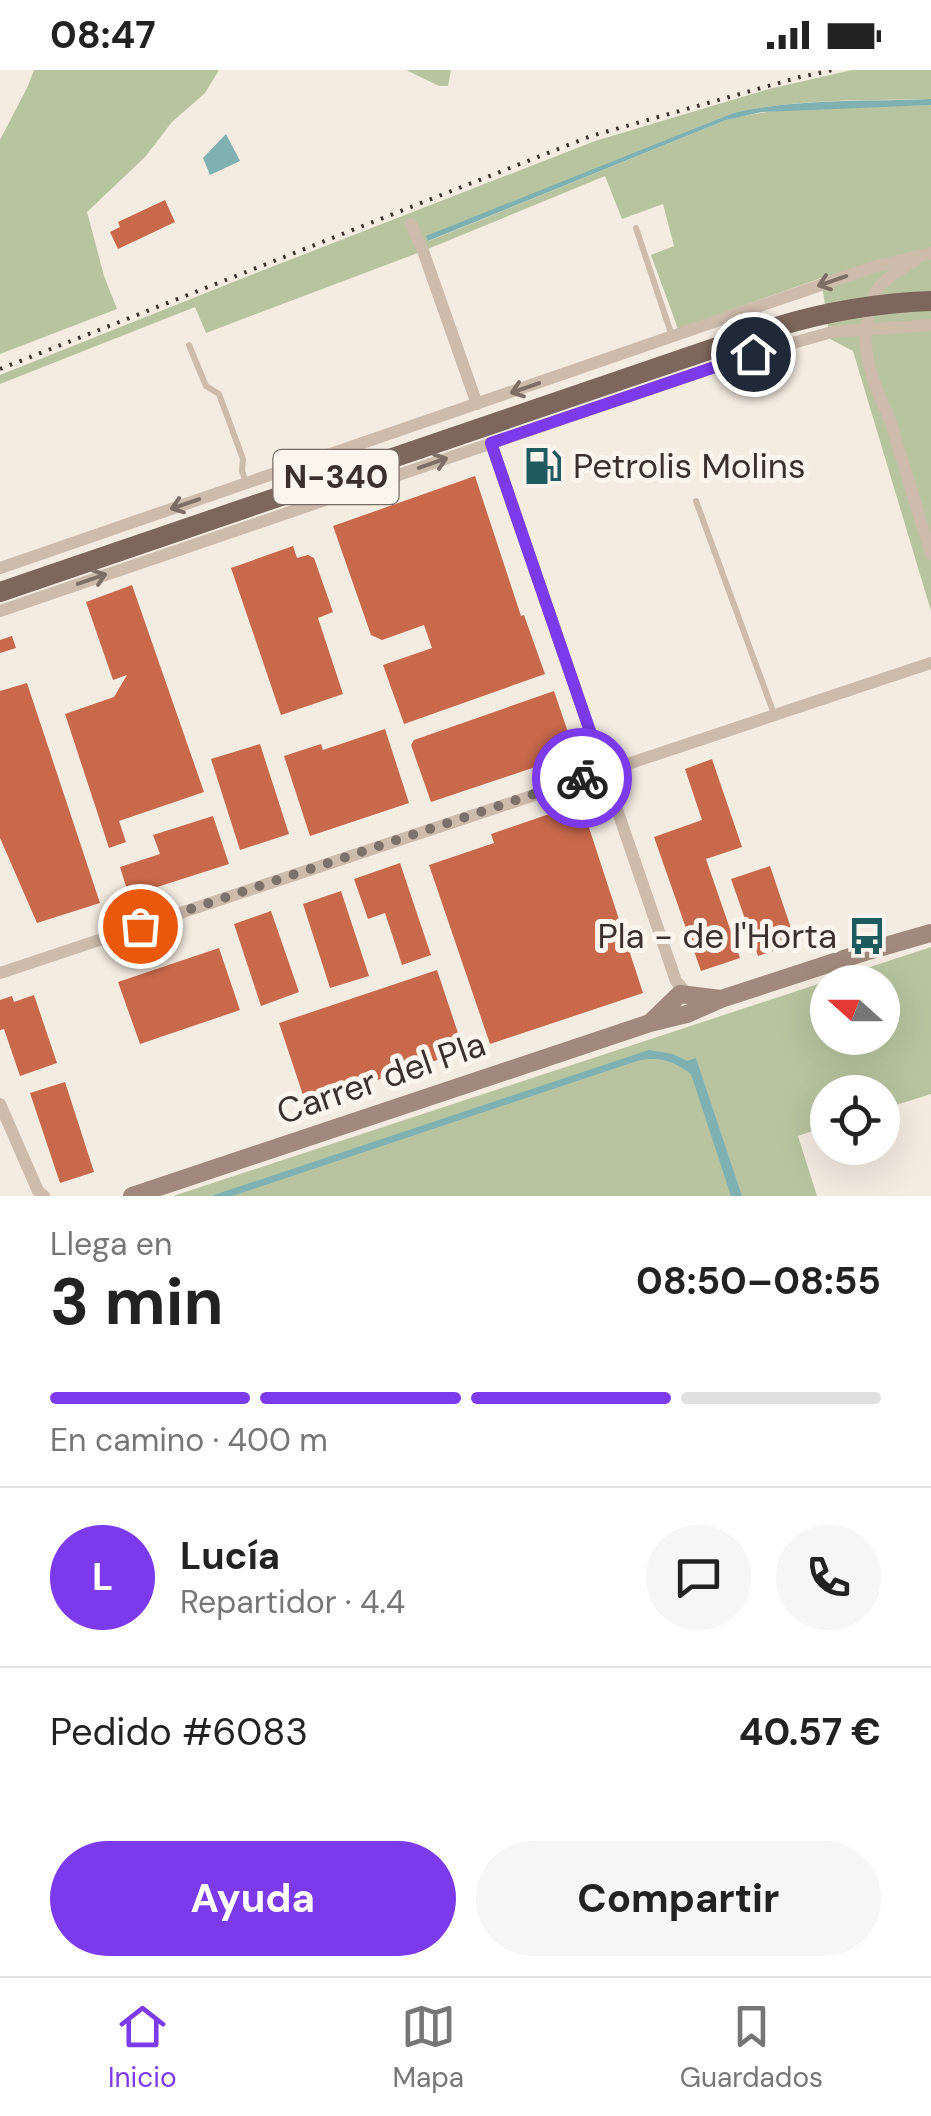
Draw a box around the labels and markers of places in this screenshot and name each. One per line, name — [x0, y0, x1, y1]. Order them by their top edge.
pin — [711, 312, 796, 397]
place label: Petrolis Molins — [573, 443, 805, 489]
fuel station icon: Petrolis Molins — [522, 445, 564, 487]
pin — [98, 884, 183, 969]
place label: Pla - de l'Horta — [597, 913, 837, 959]
bus stop icon: Pla - de l'Horta — [846, 915, 888, 957]

